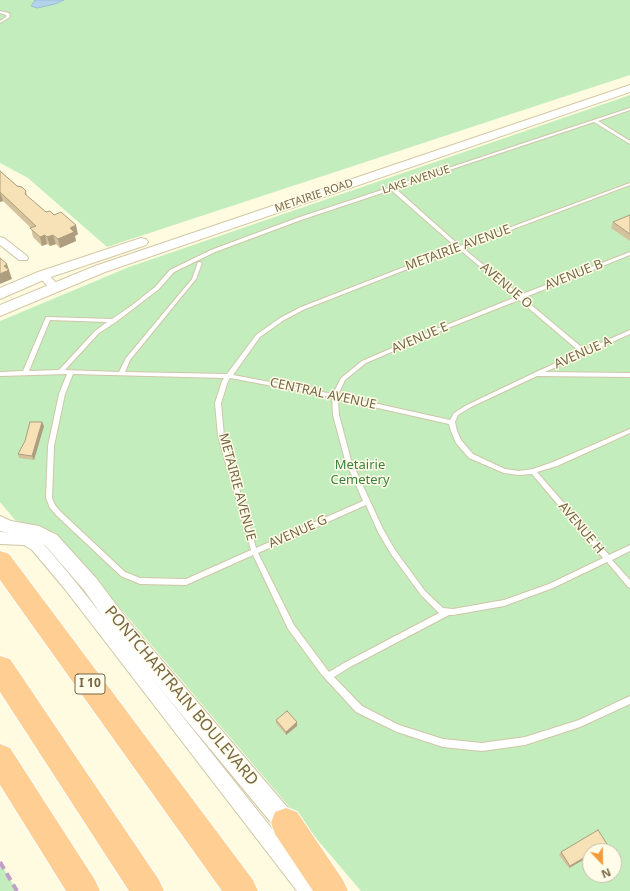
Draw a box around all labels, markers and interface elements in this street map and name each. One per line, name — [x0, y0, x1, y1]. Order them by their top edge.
street label: LAKE AVENUE — [380, 163, 452, 197]
street label: METAIRIE ROAD — [273, 176, 355, 216]
street label: METAIRIE AVENUE — [403, 222, 513, 274]
street label: AVENUE B — [543, 256, 605, 294]
street label: AVENUE O — [477, 260, 535, 312]
street label: AVENUE E — [389, 319, 451, 357]
street label: AVENUE A — [552, 333, 614, 373]
street label: CENTRAL AVENUE — [268, 375, 378, 413]
street label: METAIRIE AVENUE — [215, 432, 259, 542]
park label: Metairie Cemetery — [330, 457, 390, 488]
street label: AVENUE H — [555, 499, 607, 557]
street label: AVENUE G — [266, 512, 330, 552]
street label: PONTCHARTRAIN BOULEVARD — [100, 602, 262, 790]
road number: I 10 — [75, 674, 105, 694]
north arrow — [582, 843, 622, 883]
text: N — [599, 865, 613, 882]

